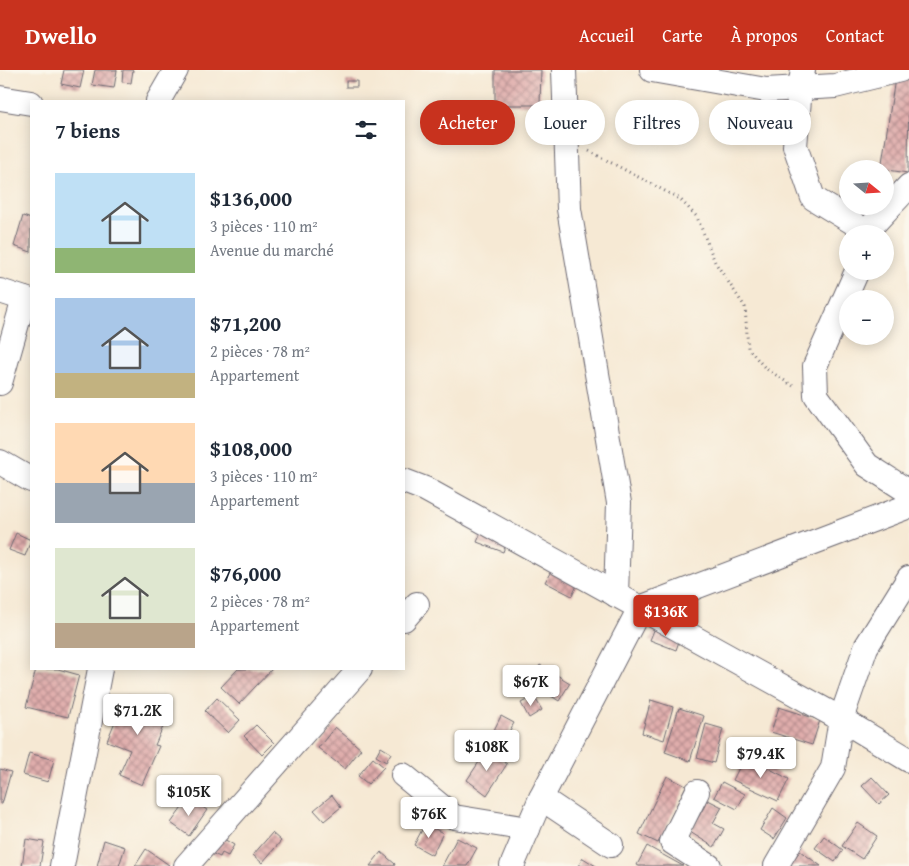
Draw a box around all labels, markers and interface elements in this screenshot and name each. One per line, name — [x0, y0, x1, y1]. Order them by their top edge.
text: Dwello — [25, 18, 97, 53]
text: Accueil — [579, 22, 634, 49]
text: Carte — [662, 22, 703, 49]
text: À propos — [731, 22, 798, 49]
text: Contact — [826, 22, 884, 49]
chip: Acheter — [420, 100, 515, 145]
chip: Louer — [525, 100, 605, 145]
chip: Filtres — [615, 100, 699, 145]
chip: Nouveau — [709, 100, 811, 145]
text: 7 biens — [55, 115, 120, 146]
icon: filters — [352, 116, 380, 144]
north arrow — [839, 160, 894, 215]
map controls — [839, 160, 894, 345]
text: $136,000 — [210, 183, 292, 214]
icon: home — [95, 193, 155, 253]
text: 3 pièces · 110 m² — [210, 214, 318, 238]
button: + — [839, 225, 894, 280]
text: Avenue du marché — [210, 238, 334, 262]
button: − — [839, 290, 894, 345]
text: $71,200 — [210, 308, 281, 339]
icon: home — [95, 318, 155, 378]
text: 2 pièces · 78 m² — [210, 339, 310, 363]
text: Appartement — [210, 363, 300, 387]
text: $108,000 — [210, 433, 292, 464]
icon: home — [95, 443, 155, 503]
text: 3 pièces · 110 m² — [210, 464, 318, 488]
text: Appartement — [210, 488, 300, 512]
text: $76,000 — [210, 558, 281, 589]
icon: home — [95, 568, 155, 628]
text: 2 pièces · 78 m² — [210, 589, 310, 613]
pin: $136K — [631, 594, 701, 637]
text: $136K — [644, 599, 688, 623]
text: Appartement — [210, 613, 300, 637]
pin: $67K — [501, 664, 561, 707]
text: $67K — [514, 669, 548, 693]
pin: $71.2K — [97, 694, 179, 736]
text: $71.2K — [114, 698, 162, 722]
pin: $108K — [452, 730, 522, 772]
text: $108K — [465, 734, 509, 758]
pin: $79.4K — [720, 736, 802, 779]
text: $79.4K — [737, 741, 785, 765]
pin: $105K — [154, 774, 224, 817]
text: $105K — [167, 779, 211, 803]
pin: $76K — [399, 796, 459, 839]
text: $76K — [412, 801, 446, 825]

